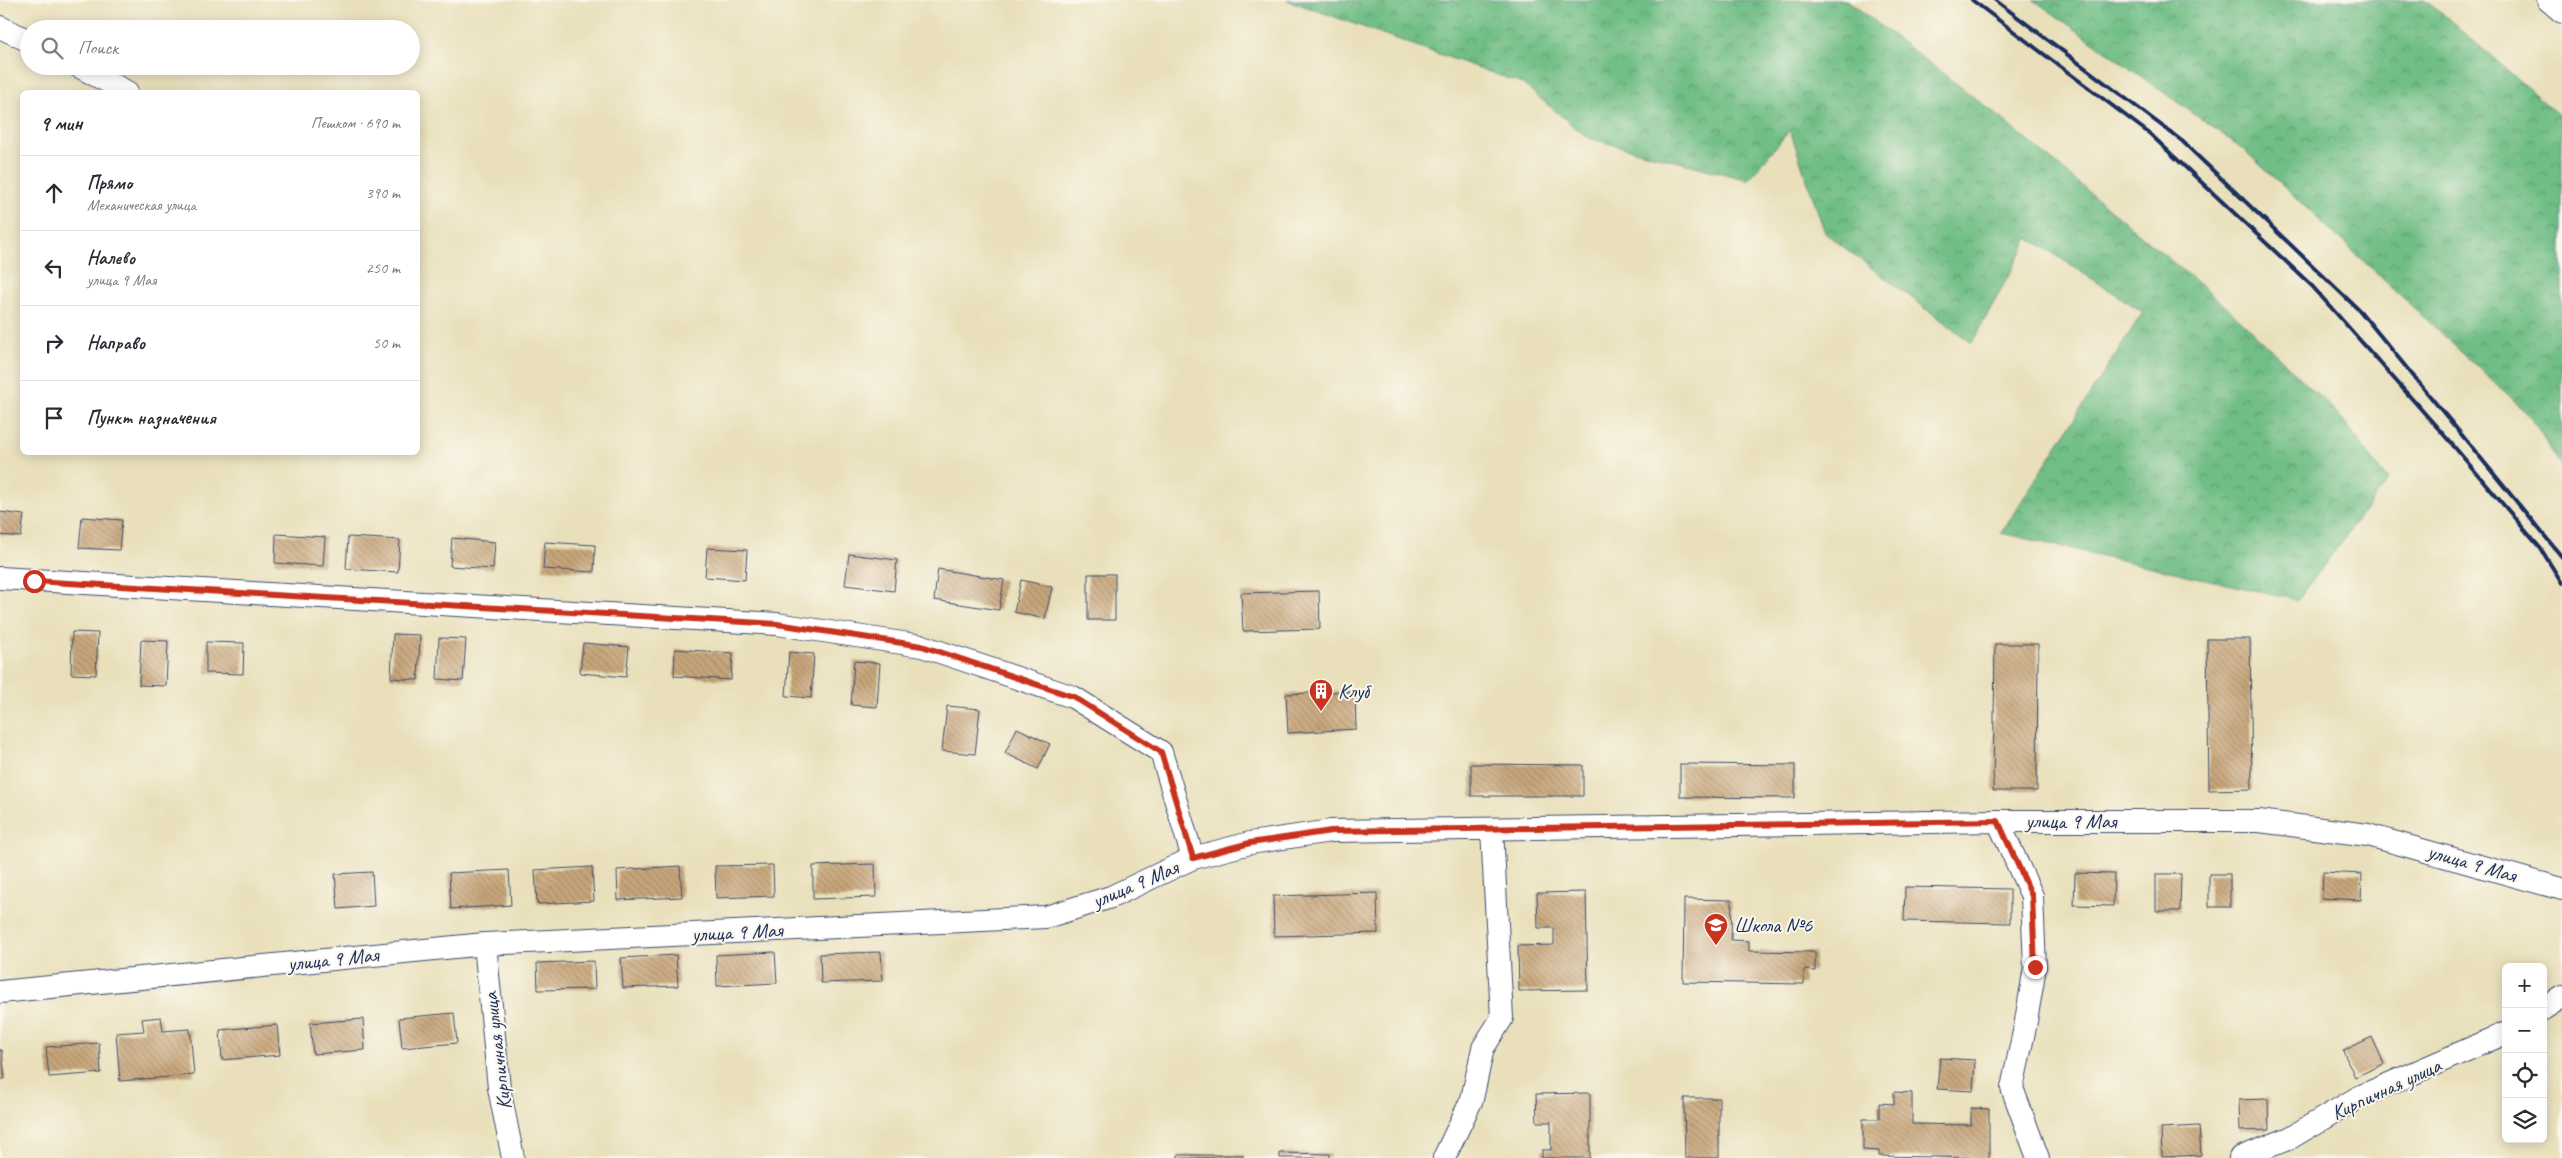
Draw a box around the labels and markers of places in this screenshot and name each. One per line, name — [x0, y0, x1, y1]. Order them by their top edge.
building icon: Клуб — [1308, 678, 1334, 712]
place label: Клуб — [1338, 678, 1372, 704]
school or university icon: Школа №6 — [1703, 912, 1729, 946]
place label: Школа №6 — [1734, 912, 1813, 938]

